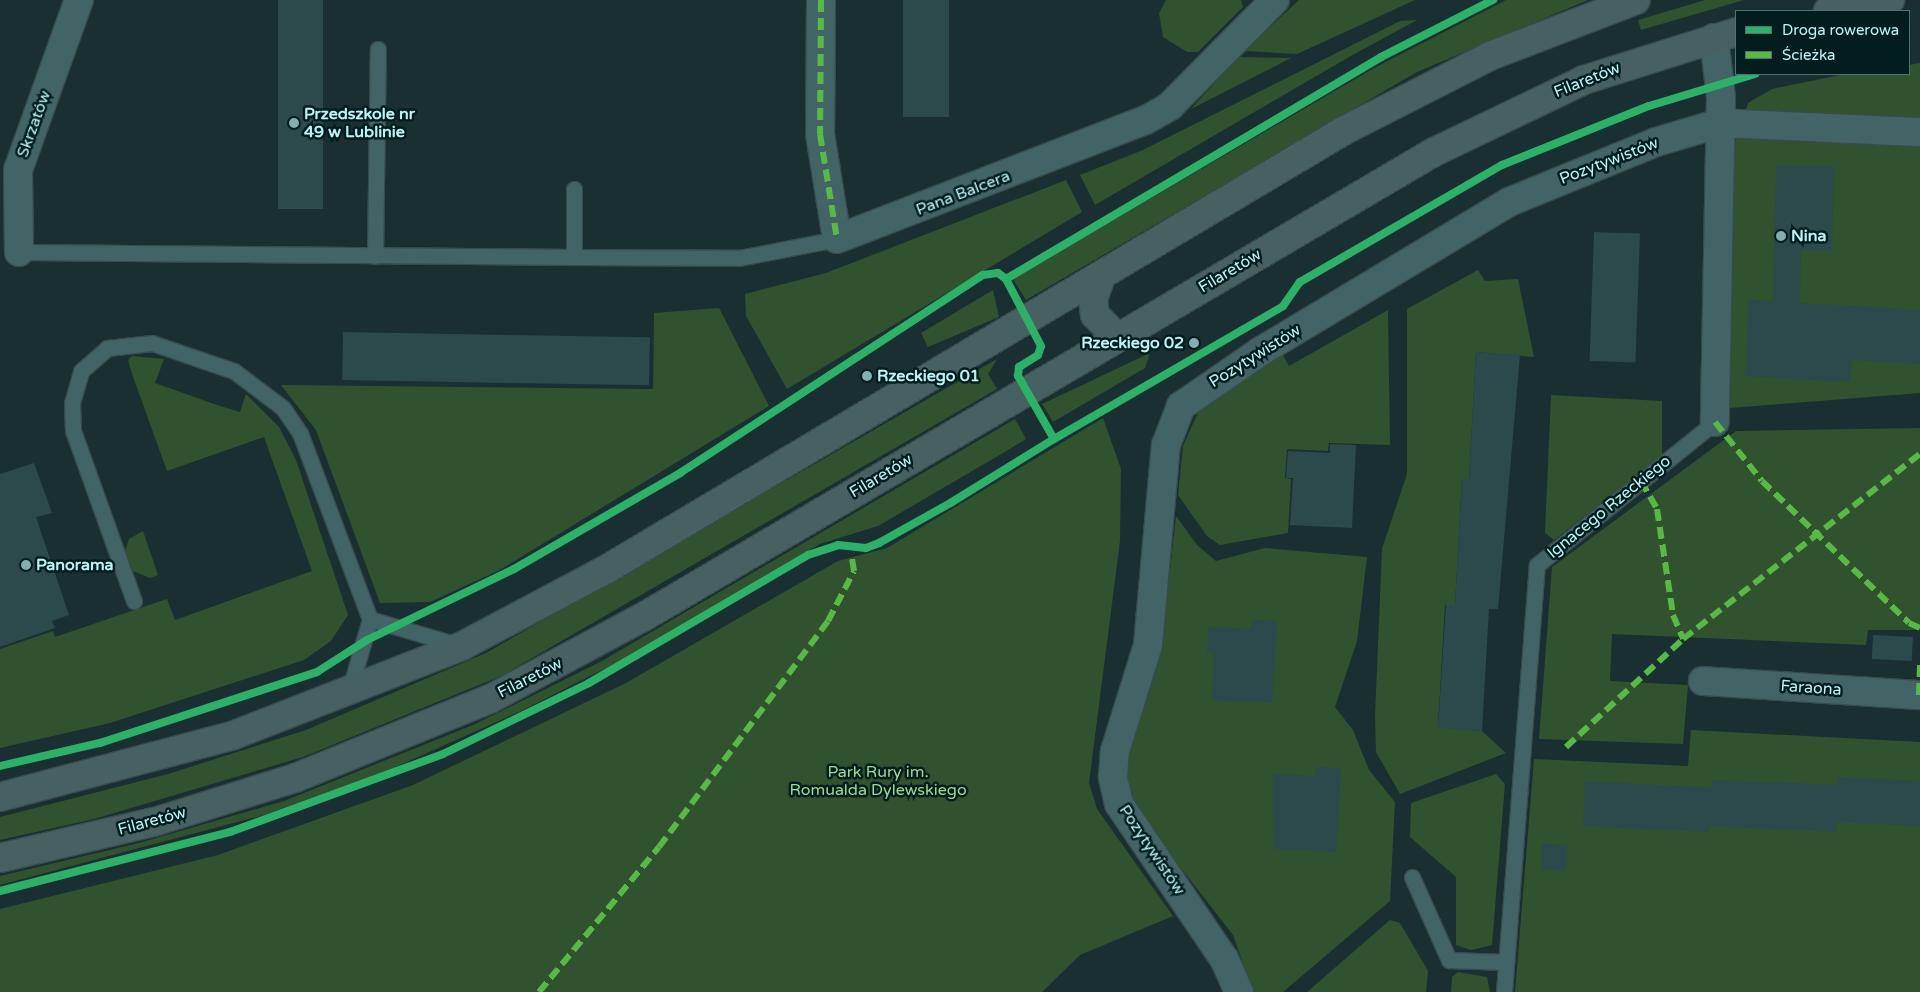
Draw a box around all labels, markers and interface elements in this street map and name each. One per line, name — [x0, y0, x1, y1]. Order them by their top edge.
legend — [1735, 10, 1910, 75]
text: Droga rowerowa — [1782, 21, 1899, 39]
text: Ścieżka — [1782, 46, 1835, 64]
street label: Filaretów — [1551, 58, 1623, 102]
street label: Skrzatów — [13, 88, 55, 160]
place label: Przedszkole nr 49 w Lublinie — [304, 104, 415, 142]
marker: Przedszkole nr 49 w Lublinie — [288, 117, 300, 129]
street label: Pozytywistów — [1557, 133, 1661, 189]
street label: Pana Balcera — [913, 166, 1013, 220]
place label: Nina — [1791, 226, 1826, 246]
marker: Nina — [1775, 230, 1787, 242]
street label: Filaretów — [1195, 245, 1265, 297]
street label: Pozytywistów — [1206, 320, 1304, 392]
place label: Rzeckiego 02 — [1081, 333, 1184, 353]
marker: Rzeckiego 02 — [1188, 337, 1200, 349]
place label: Rzeckiego 01 — [877, 366, 980, 386]
marker: Rzeckiego 01 — [861, 370, 873, 382]
street label: Filaretów — [846, 450, 916, 502]
street label: Ignacego Rzeckiego — [1543, 451, 1675, 563]
place label: Panorama — [36, 555, 114, 575]
marker: Panorama — [20, 559, 32, 571]
street label: Filaretów — [495, 654, 565, 702]
street label: Faraona — [1780, 676, 1842, 700]
park label: Park Rury im. Romualda Dylewskiego — [789, 762, 967, 800]
street label: Pozytywistów — [1115, 801, 1189, 899]
street label: Filaretów — [116, 803, 188, 839]

